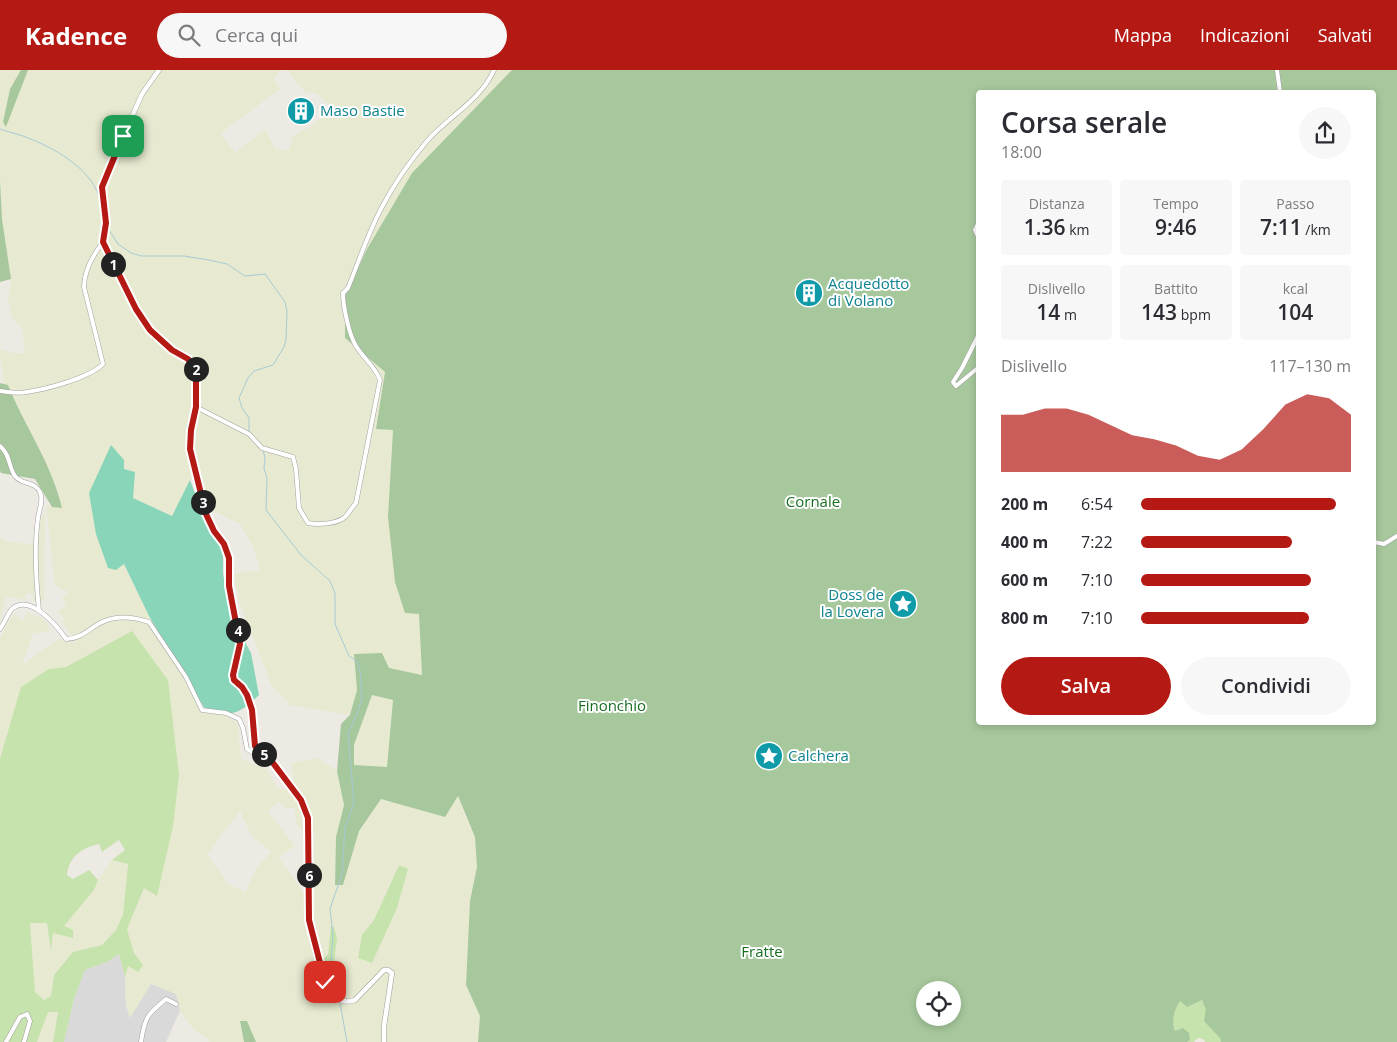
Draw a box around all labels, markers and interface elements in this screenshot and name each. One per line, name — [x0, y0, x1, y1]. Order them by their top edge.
search box — [157, 13, 507, 58]
text: Kadence — [25, 19, 127, 52]
icon: search — [175, 21, 203, 49]
text: Cerca qui — [215, 22, 298, 48]
text: Mappa — [1114, 23, 1172, 47]
text: Indicazioni — [1200, 23, 1290, 47]
text: Salvati — [1318, 23, 1372, 47]
building icon: Maso Bastie — [286, 96, 316, 126]
place label: Maso Bastie — [320, 100, 405, 120]
text: Corsa serale — [1001, 103, 1167, 141]
button: share — [1299, 107, 1351, 159]
pin — [102, 115, 144, 157]
icon: arrive — [109, 122, 137, 150]
text: 18:00 — [1001, 141, 1042, 163]
text: Distanza — [1029, 194, 1085, 213]
text: Tempo — [1153, 194, 1199, 213]
text: Passo — [1276, 194, 1314, 213]
text: 1.36 — [1024, 213, 1066, 241]
text: 9:46 — [1155, 213, 1197, 241]
text: 7:11 — [1260, 213, 1302, 241]
text: km — [1066, 220, 1090, 239]
text: /km — [1302, 220, 1331, 239]
pin: 1 — [100, 252, 126, 276]
text: 1 — [109, 255, 118, 274]
place label: Acquedotto di Volano — [828, 273, 909, 310]
building icon: Acquedotto di Volano — [794, 278, 824, 308]
text: Dislivello — [1028, 279, 1086, 298]
text: Battito — [1154, 279, 1198, 298]
text: kcal — [1283, 279, 1308, 298]
text: 14 — [1036, 298, 1060, 326]
text: 143 — [1141, 298, 1177, 326]
text: 104 — [1277, 298, 1313, 326]
text: m — [1060, 305, 1077, 324]
text: bpm — [1177, 305, 1211, 324]
text: Dislivello — [1001, 355, 1067, 377]
text: 117–130 m — [1269, 355, 1351, 377]
pin: 2 — [184, 356, 208, 382]
text: 2 — [192, 360, 201, 379]
pin: 3 — [190, 490, 216, 514]
park label: Cornale — [786, 491, 840, 511]
text: 3 — [199, 493, 208, 512]
text: 200 m — [1001, 493, 1048, 515]
text: 6:54 — [1081, 493, 1113, 515]
text: 400 m — [1001, 531, 1048, 553]
text: 7:22 — [1081, 531, 1113, 553]
text: 600 m — [1001, 569, 1048, 591]
text: 7:10 — [1081, 569, 1113, 591]
place label: Doss de la Lovera — [821, 584, 884, 621]
place icon: Doss de la Lovera — [888, 589, 918, 619]
text: 800 m — [1001, 607, 1048, 629]
text: 7:10 — [1081, 607, 1113, 629]
pin: 4 — [226, 618, 250, 642]
text: 4 — [234, 621, 243, 640]
button: Salva — [1001, 657, 1171, 715]
button: Condividi — [1181, 657, 1351, 715]
park label: Finonchio — [578, 695, 646, 715]
place icon: Calchera — [754, 741, 784, 771]
pin: 5 — [252, 742, 276, 766]
text: 5 — [260, 745, 269, 764]
place label: Calchera — [788, 745, 849, 765]
pin: 6 — [296, 862, 322, 888]
text: 6 — [305, 866, 314, 885]
park label: Fratte — [741, 941, 783, 961]
pin — [304, 961, 346, 1003]
icon: check — [311, 968, 339, 996]
map controls — [916, 981, 961, 1026]
button: locate — [916, 981, 961, 1026]

